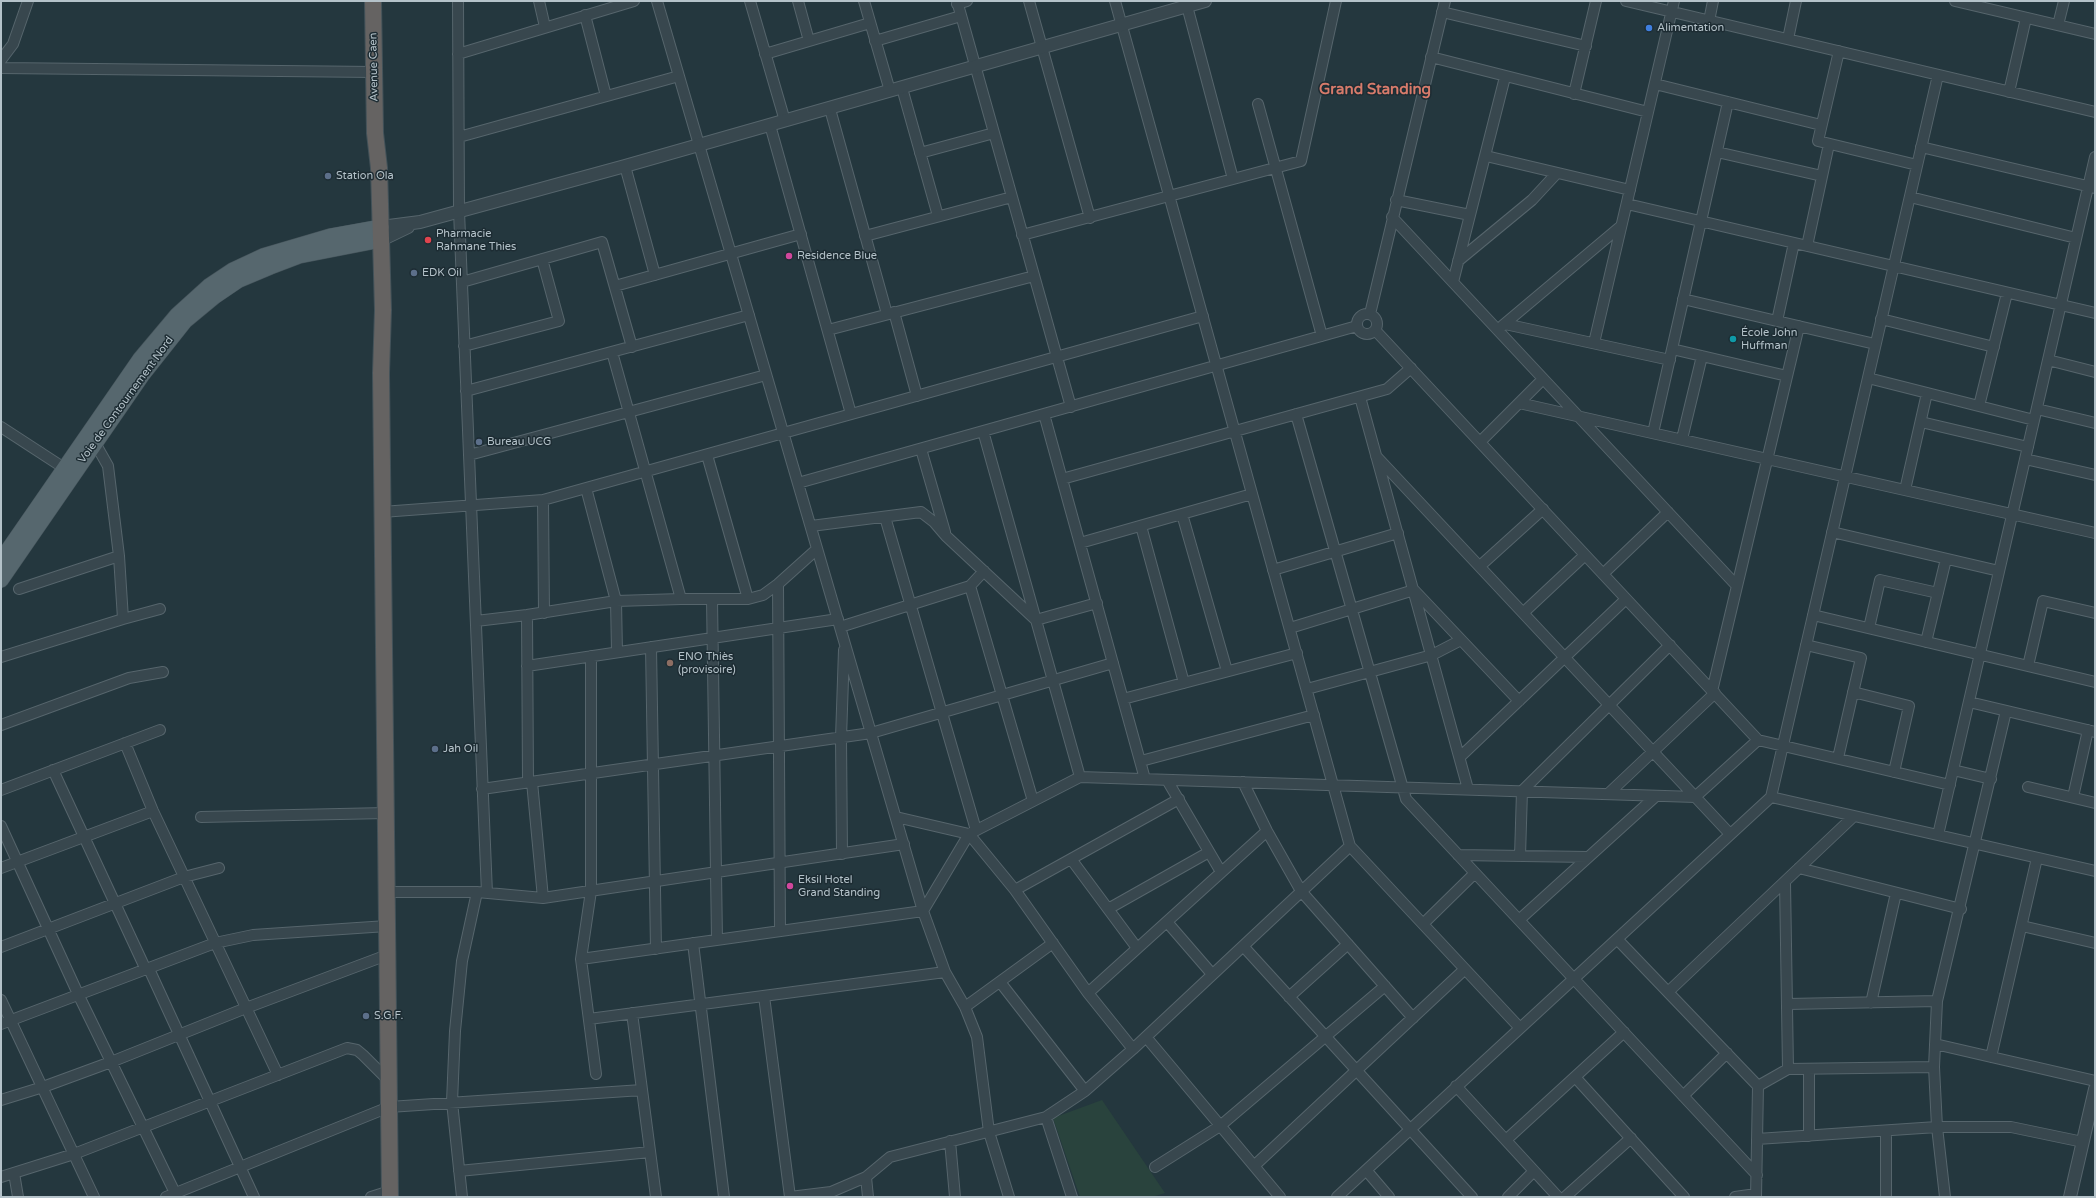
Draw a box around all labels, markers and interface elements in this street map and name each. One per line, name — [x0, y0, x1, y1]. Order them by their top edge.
place label: Alimentation — [1657, 21, 1724, 35]
marker: Alimentation — [1644, 23, 1654, 33]
street label: Avenue Caen — [367, 32, 381, 102]
district label: Grand Standing — [1319, 81, 1431, 99]
place label: Station Ola — [336, 169, 394, 183]
marker: Station Ola — [323, 171, 333, 181]
place label: Pharmacie Rahmane Thies — [436, 227, 516, 253]
marker: Pharmacie Rahmane Thies — [423, 235, 433, 245]
place label: Residence Blue — [797, 249, 877, 263]
marker: Residence Blue — [784, 251, 794, 261]
place label: EDK Oil — [422, 266, 462, 280]
marker: EDK Oil — [409, 268, 419, 278]
place label: École John Huffman — [1741, 326, 1797, 352]
street label: Voie de Contournement Nord — [76, 334, 176, 466]
marker: École John Huffman — [1728, 334, 1738, 344]
place label: Bureau UCG — [487, 435, 551, 449]
marker: Bureau UCG — [474, 437, 484, 447]
place label: ENO Thiès (provisoire) — [678, 650, 736, 676]
marker: ENO Thiès (provisoire) — [665, 658, 675, 668]
place label: Jah Oil — [443, 742, 478, 756]
marker: Jah Oil — [430, 744, 440, 754]
place label: Eksil Hotel Grand Standing — [798, 873, 880, 899]
marker: Eksil Hotel Grand Standing — [785, 881, 795, 891]
place label: S.G.F. — [374, 1009, 403, 1023]
marker: S.G.F. — [361, 1011, 371, 1021]

